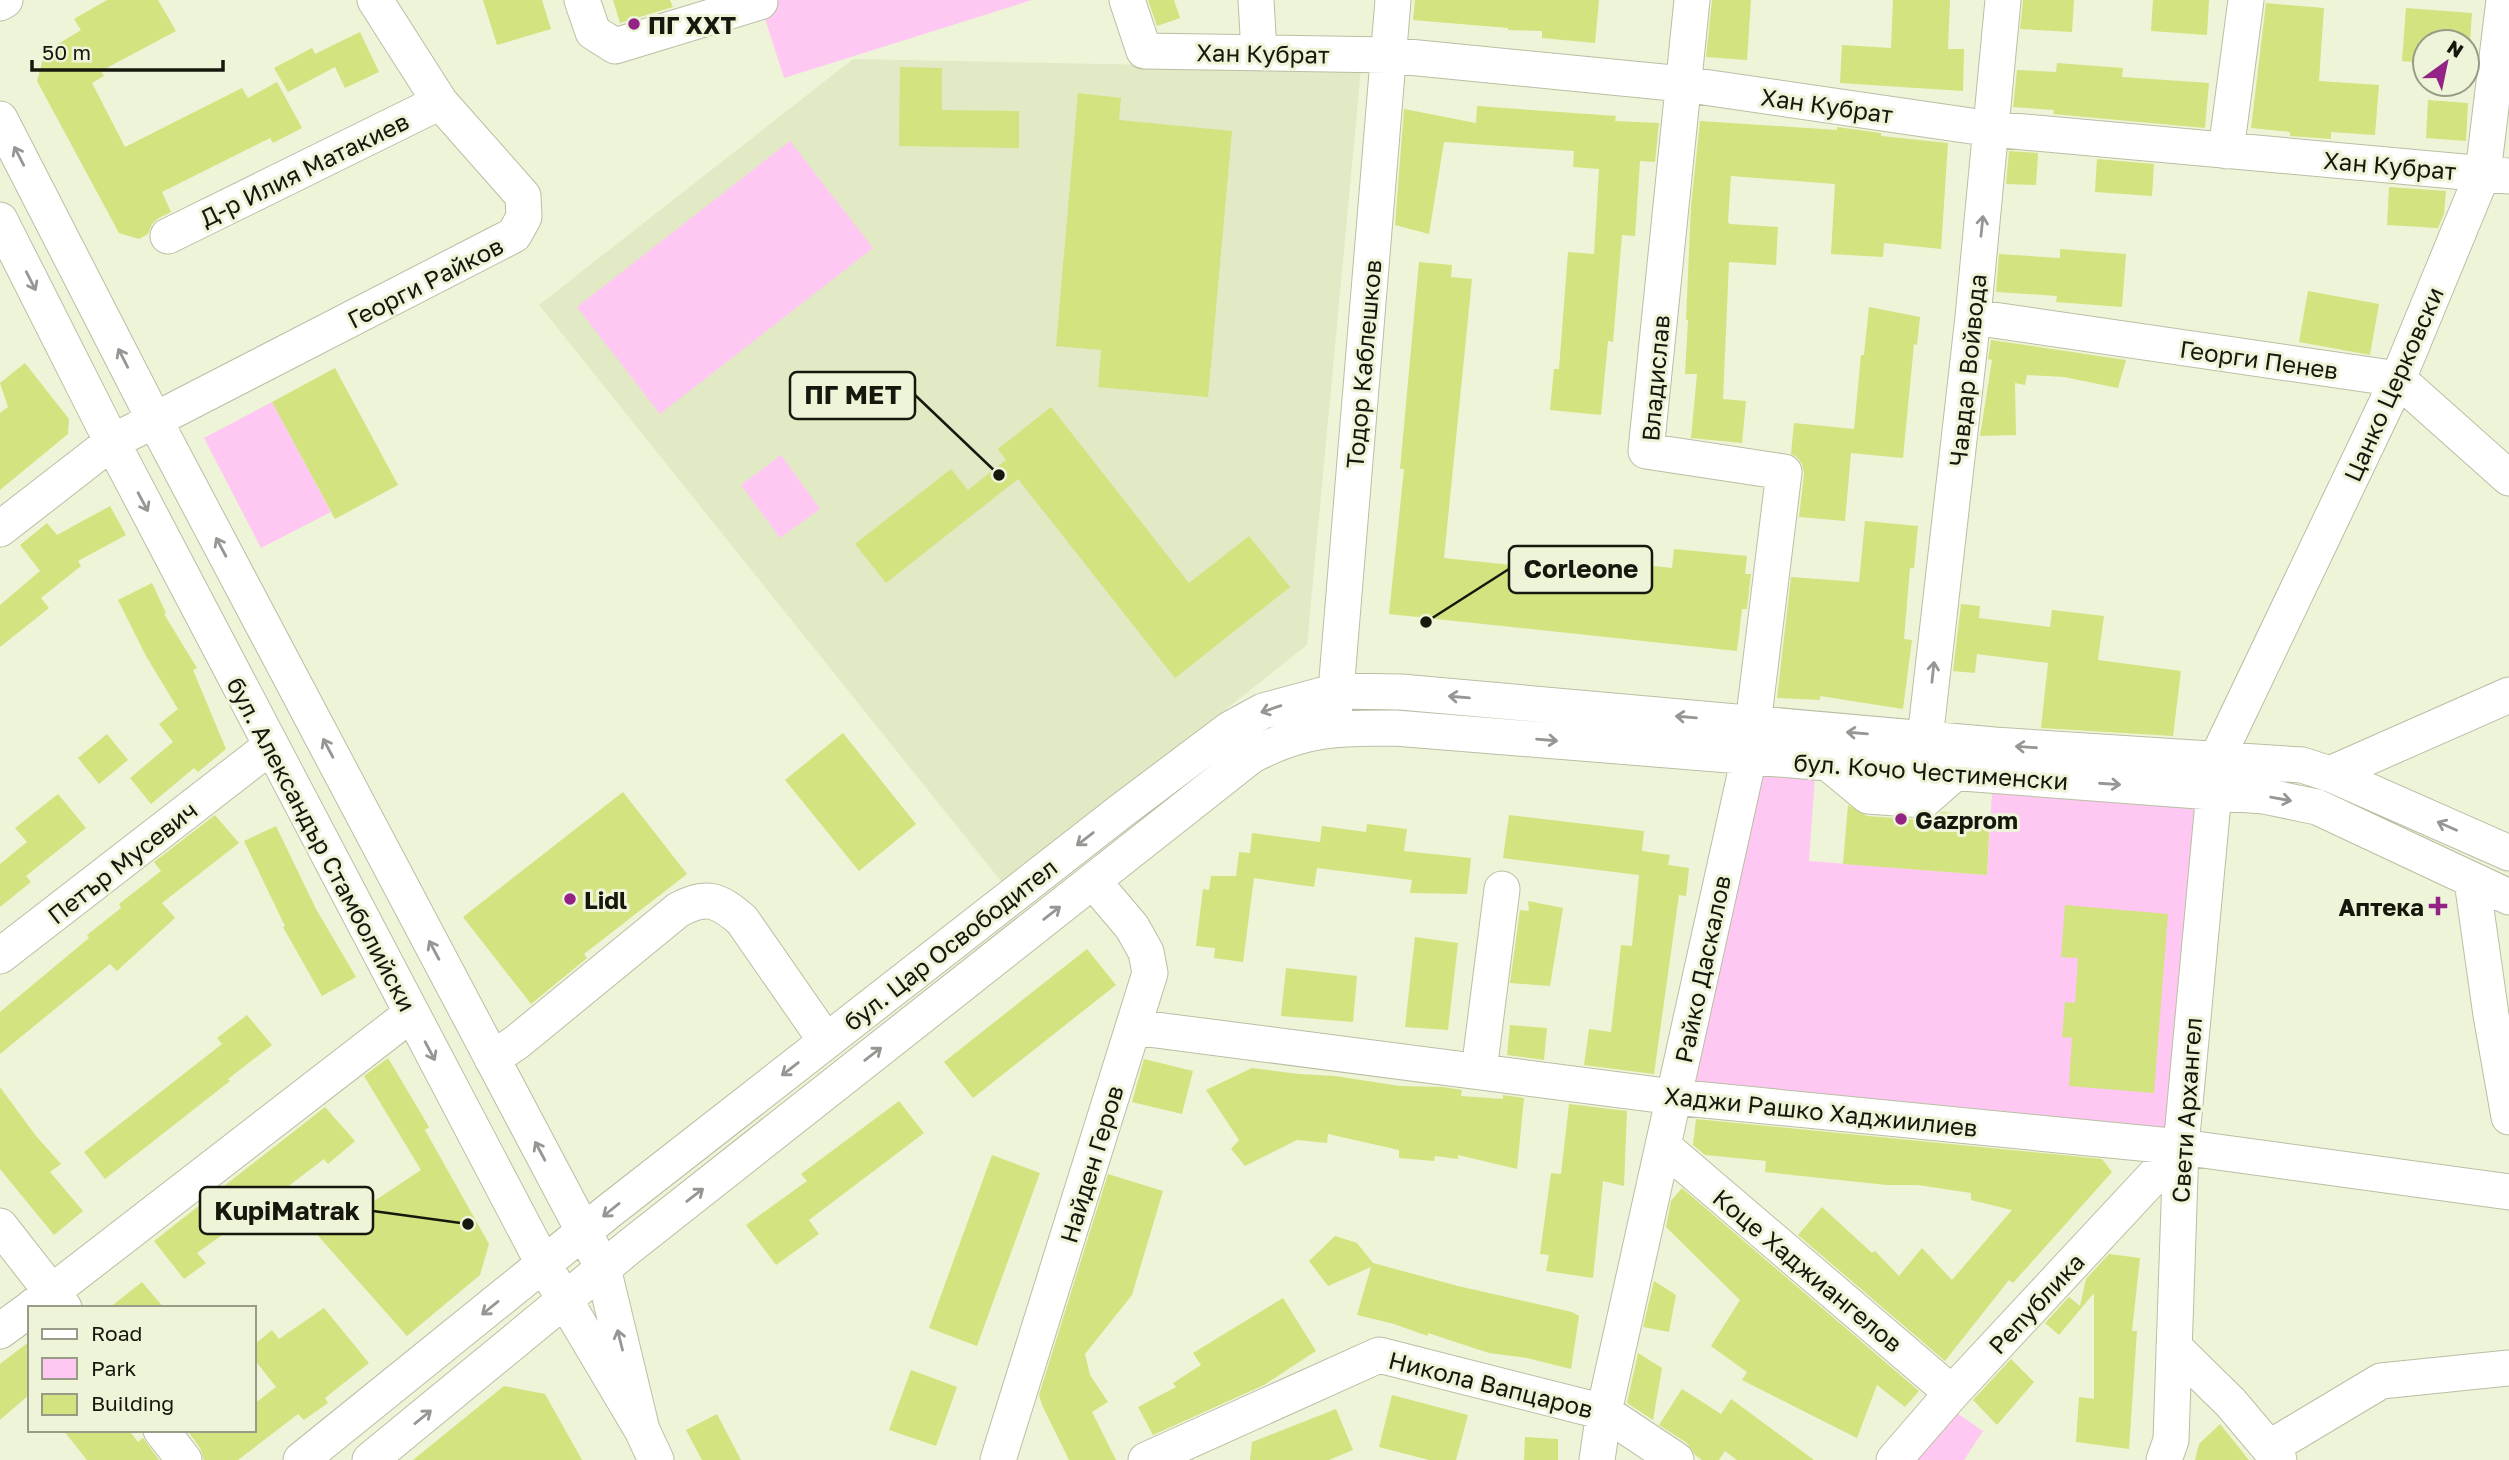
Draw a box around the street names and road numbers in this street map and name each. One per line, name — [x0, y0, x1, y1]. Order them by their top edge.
street label: Хан Кубрат — [1196, 37, 1330, 69]
street label: Хан Кубрат — [1759, 81, 1895, 129]
street label: Д-р Илия Матакиев — [195, 106, 413, 232]
street label: Хан Кубрат — [2322, 145, 2458, 185]
street label: Георги Райков — [342, 230, 508, 334]
street label: Тодор Каблешков — [1339, 258, 1387, 470]
street label: Чавдар Войвода — [1942, 272, 1992, 468]
street label: Цанко Церковски — [2337, 282, 2449, 486]
street label: Владислав — [1635, 314, 1675, 442]
street label: Георги Пенев — [2178, 334, 2340, 384]
street label: бул. Александър Стамболийски — [221, 672, 423, 1016]
street label: бул. Кочо Честименски — [1793, 747, 2069, 795]
street label: Петър Мусевич — [42, 795, 202, 929]
street label: бул. Цар Освободител — [838, 852, 1062, 1036]
street label: Райко Даскалов — [1668, 873, 1736, 1065]
street label: Свети Архангел — [2165, 1016, 2207, 1204]
street label: Хаджи Рашко Хаджиилиев — [1663, 1080, 1979, 1142]
street label: Найден Геров — [1053, 1082, 1129, 1246]
street label: Коце Хаджиангелов — [1708, 1182, 1908, 1358]
street label: Република — [1982, 1247, 2090, 1359]
street label: Никола Вапцаров — [1386, 1345, 1596, 1423]

